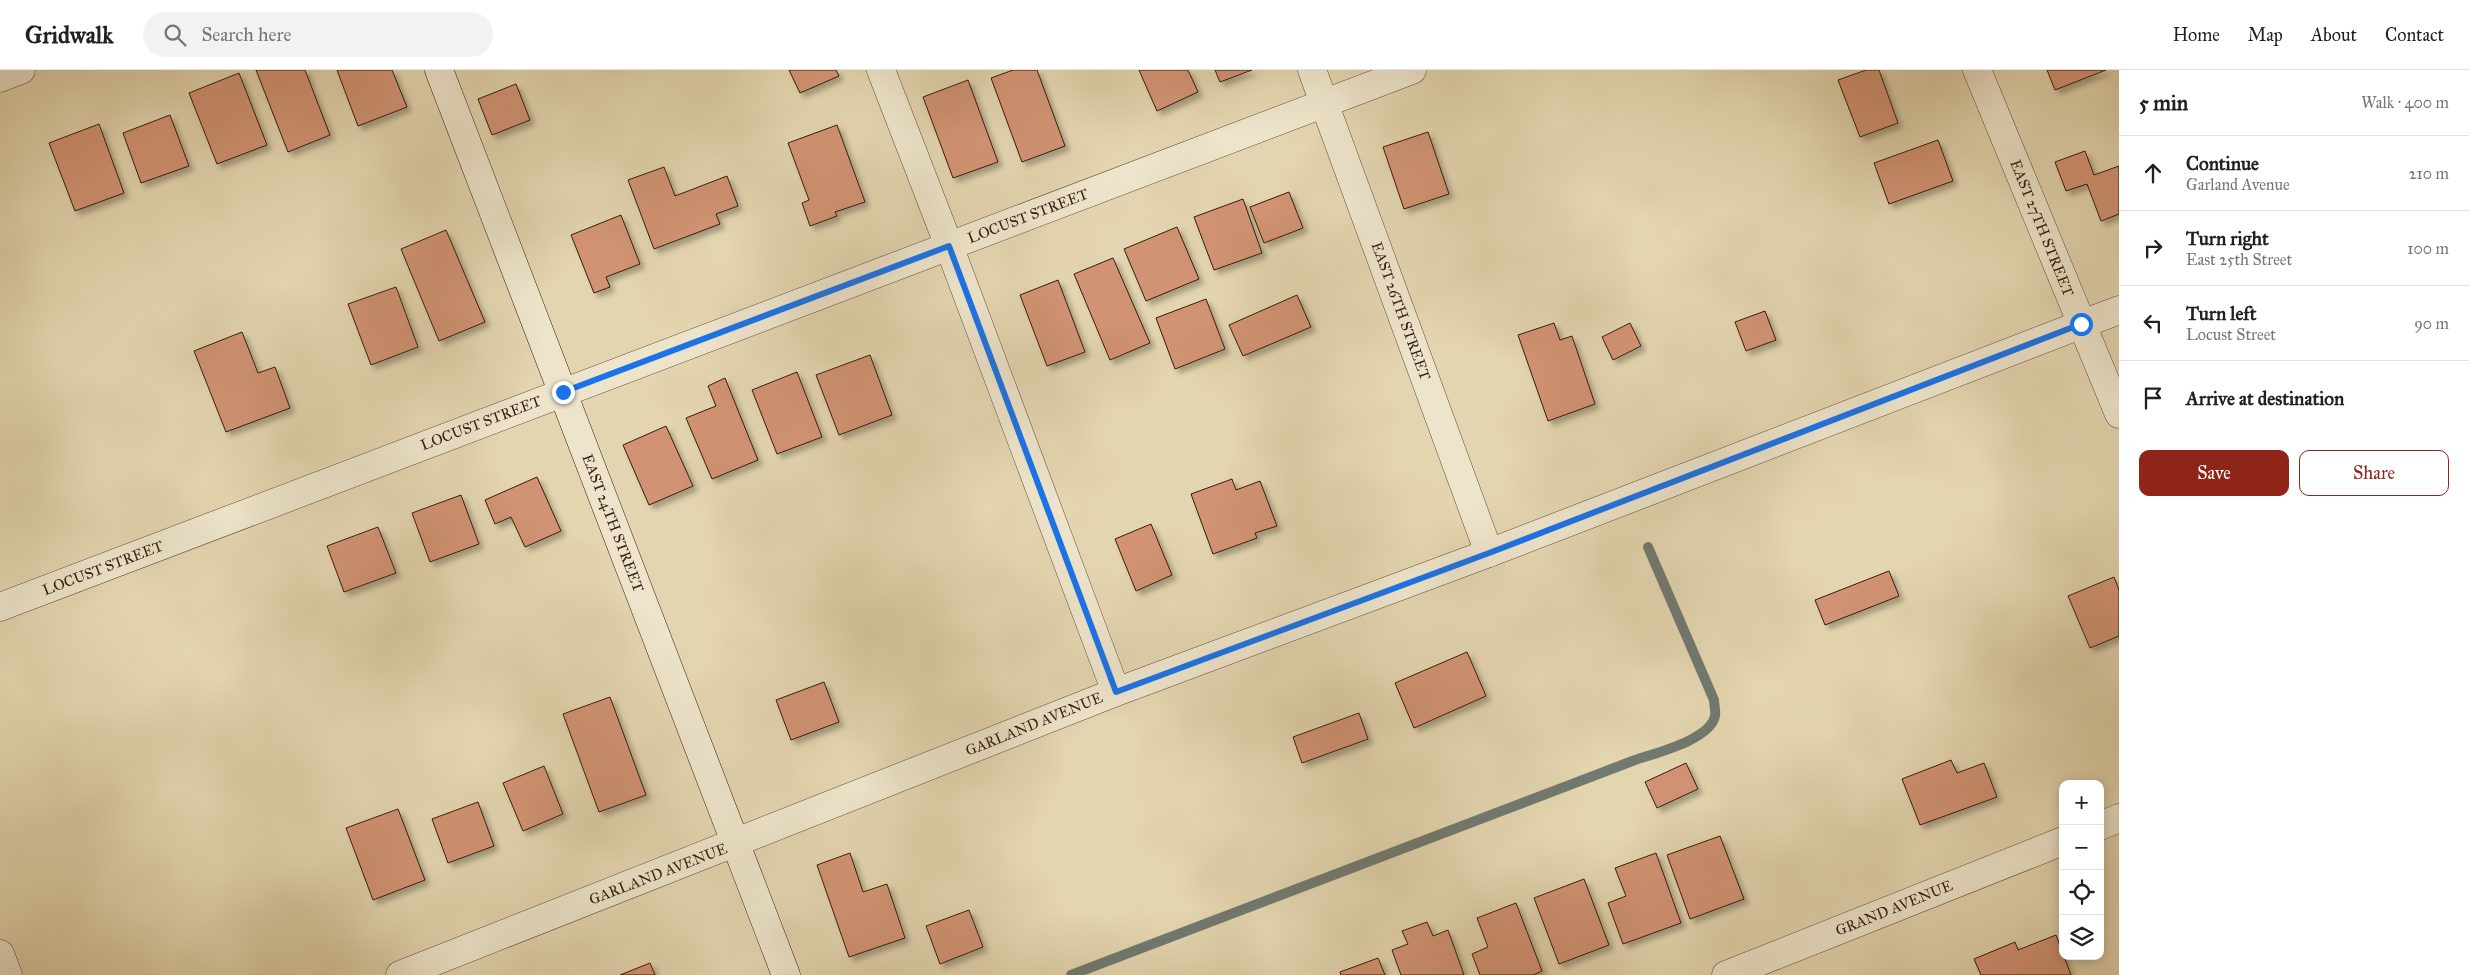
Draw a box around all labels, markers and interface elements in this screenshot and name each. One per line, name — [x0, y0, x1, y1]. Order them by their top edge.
search box — [143, 12, 493, 57]
text: Gridwalk — [25, 20, 113, 50]
icon: search — [161, 21, 189, 49]
text: Search here — [201, 23, 291, 46]
text: Home — [2173, 24, 2220, 46]
text: Map — [2248, 24, 2283, 46]
text: About — [2311, 24, 2357, 46]
text: Contact — [2385, 24, 2444, 46]
text: 5 min — [2139, 90, 2188, 116]
text: Walk · 400 m — [2361, 93, 2449, 112]
text: Continue — [2186, 152, 2259, 175]
street label: EAST 27TH STREET — [2006, 157, 2078, 299]
icon: ahead — [2139, 159, 2167, 187]
text: 210 m — [2409, 164, 2449, 183]
text: Garland Avenue — [2186, 175, 2290, 194]
street label: LOCUST STREET — [965, 185, 1091, 247]
text: Turn right — [2186, 227, 2269, 250]
icon: right — [2139, 234, 2167, 262]
street label: EAST 26TH STREET — [1368, 239, 1434, 383]
text: 100 m — [2407, 239, 2449, 258]
text: East 25th Street — [2186, 250, 2292, 269]
text: Turn left — [2186, 302, 2256, 325]
icon: left — [2139, 309, 2167, 337]
route start — [2070, 313, 2093, 336]
text: 90 m — [2414, 314, 2449, 333]
text: Locust Street — [2186, 325, 2276, 344]
route end — [552, 381, 575, 404]
icon: arrive — [2139, 384, 2167, 412]
text: Arrive at destination — [2186, 387, 2344, 410]
street label: LOCUST STREET — [418, 392, 544, 454]
button: Save — [2139, 450, 2289, 496]
button: Share — [2299, 450, 2449, 496]
street label: EAST 24TH STREET — [578, 451, 648, 595]
street label: LOCUST STREET — [40, 537, 166, 599]
street label: GARLAND AVENUE — [963, 688, 1106, 760]
map controls — [2059, 780, 2104, 960]
button: + — [2059, 780, 2104, 825]
button: − — [2059, 825, 2104, 870]
street label: GARLAND AVENUE — [586, 839, 730, 909]
button: locate — [2059, 870, 2104, 915]
street label: GRAND AVENUE — [1833, 876, 1955, 940]
button: layers — [2059, 915, 2104, 960]

